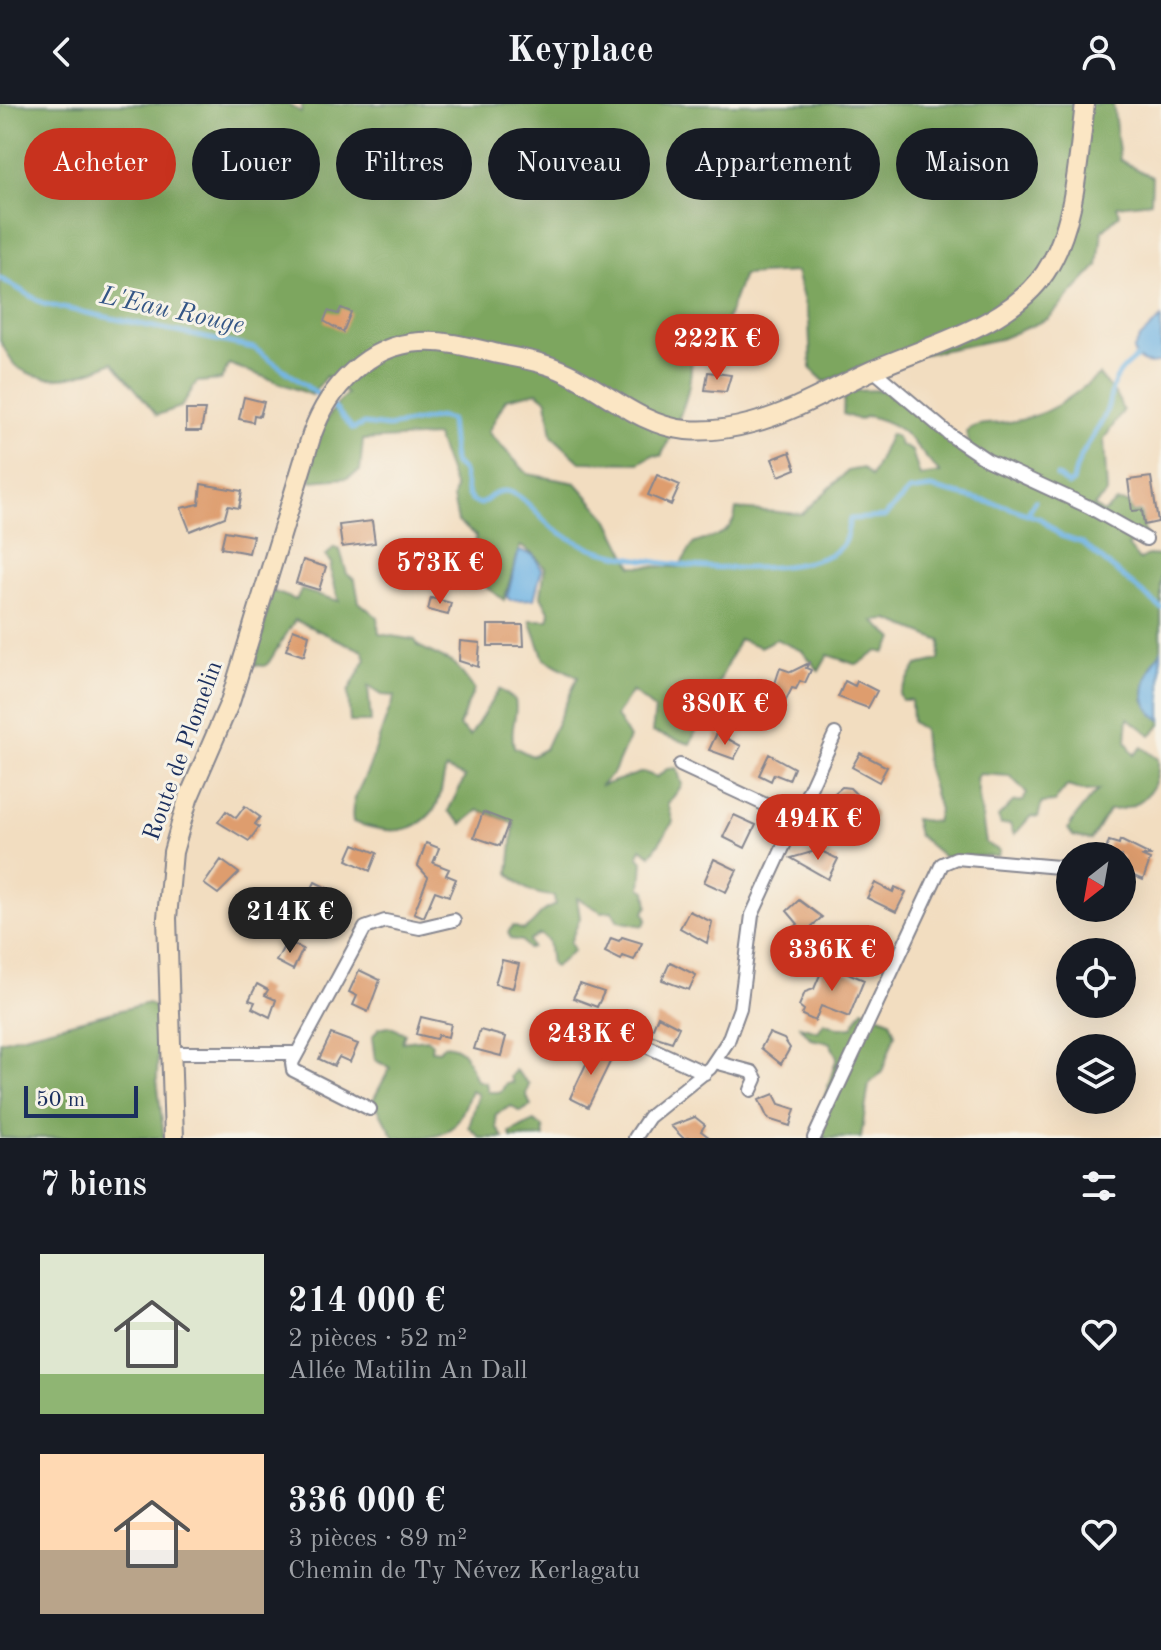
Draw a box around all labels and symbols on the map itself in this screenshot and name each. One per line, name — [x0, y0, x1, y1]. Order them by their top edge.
water label: L'Eau Rouge — [96, 283, 247, 339]
pin: 222K € — [652, 314, 782, 382]
pin: 573K € — [375, 538, 505, 606]
street label: Route de Plomelin — [140, 658, 228, 844]
pin: 380K € — [660, 679, 790, 747]
pin: 494K € — [753, 794, 883, 862]
north arrow — [1056, 842, 1136, 922]
pin: 214K € — [225, 887, 355, 955]
pin: 336K € — [767, 925, 897, 993]
pin: 243K € — [526, 1009, 656, 1077]
scale bar — [24, 1082, 138, 1118]

